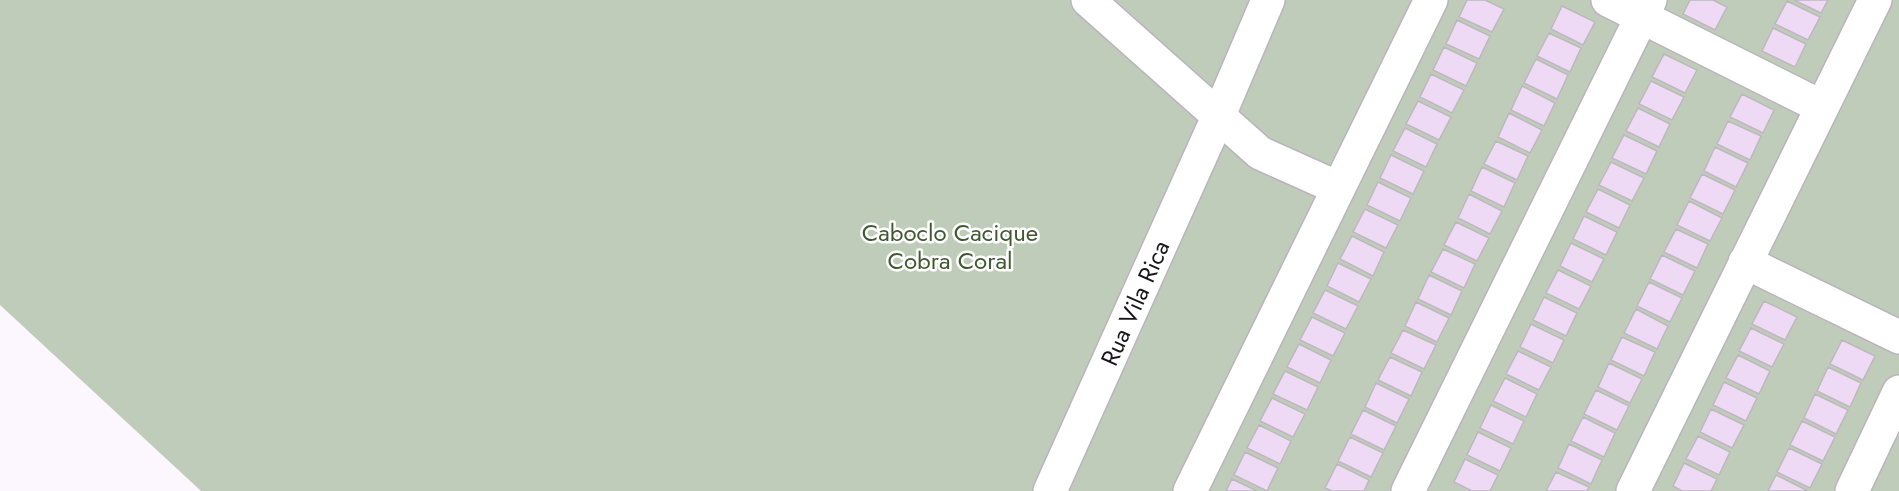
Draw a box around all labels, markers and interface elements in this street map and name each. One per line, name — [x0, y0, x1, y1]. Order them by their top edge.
park label: Caboclo Cacique Cobra Coral — [862, 215, 1038, 278]
street label: Rua Vila Rica — [1092, 235, 1178, 371]

